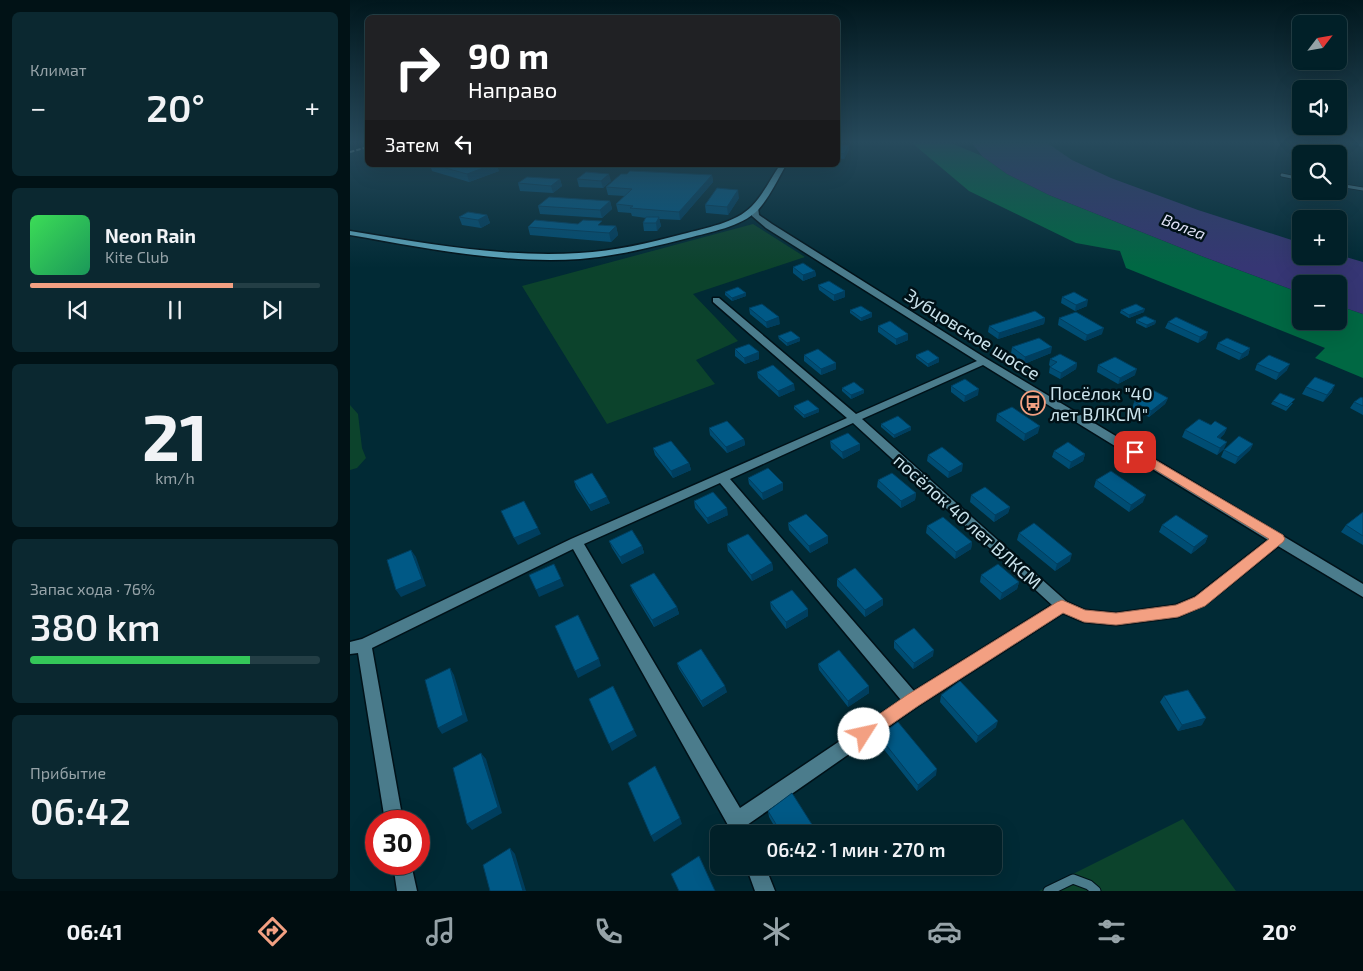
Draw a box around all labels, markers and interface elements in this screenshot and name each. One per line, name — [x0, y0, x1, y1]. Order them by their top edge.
north arrow — [1292, 15, 1348, 70]
map controls — [1292, 15, 1347, 330]
text: 90 m — [468, 34, 549, 76]
icon: right — [385, 35, 450, 100]
text: Климат — [30, 60, 87, 79]
text: Направо — [468, 76, 557, 102]
button: sound — [1292, 80, 1347, 135]
text: 20° — [146, 84, 205, 130]
text: − — [30, 90, 46, 124]
text: + — [305, 90, 320, 124]
icon: left — [450, 130, 478, 158]
text: Затем — [385, 133, 440, 156]
button: search — [1292, 145, 1347, 200]
water label: Волга — [1159, 209, 1209, 243]
button: + — [1292, 210, 1347, 265]
text: Neon Rain — [105, 224, 196, 247]
text: Kite Club — [105, 247, 169, 266]
button: − — [1292, 275, 1347, 330]
street label: Зубцовское шоссе — [901, 284, 1045, 384]
icon: previous — [64, 296, 92, 324]
icon: pause — [161, 296, 189, 324]
icon: next — [258, 296, 286, 324]
place label: Посёлок "40 лет ВЛКСМ" — [1050, 382, 1153, 425]
bus stop icon: Посёлок "40 лет ВЛКСМ" — [1020, 390, 1046, 416]
text: 21 — [142, 396, 208, 474]
pin — [1114, 431, 1156, 473]
icon: arrive — [1121, 438, 1149, 466]
street label: посёлок 40 лет ВЛКСМ — [890, 449, 1046, 593]
text: km/h — [155, 468, 195, 487]
text: Запас хода · 76% — [30, 579, 155, 598]
text: 380 km — [30, 603, 160, 649]
position arrow — [837, 707, 889, 759]
text: Прибытие — [30, 763, 106, 782]
text: 06:42 — [30, 787, 131, 833]
speed limit sign: 30 — [365, 810, 430, 875]
text: 06:42 · 1 мин · 270 m — [766, 838, 946, 861]
icon: directions — [255, 914, 290, 949]
icon: music — [423, 914, 458, 949]
icon: phone — [591, 914, 626, 949]
icon: climate — [759, 914, 794, 949]
icon: car — [927, 914, 962, 949]
icon: filters — [1094, 914, 1129, 949]
text: 06:41 — [66, 918, 122, 944]
text: 20° — [1262, 918, 1296, 944]

